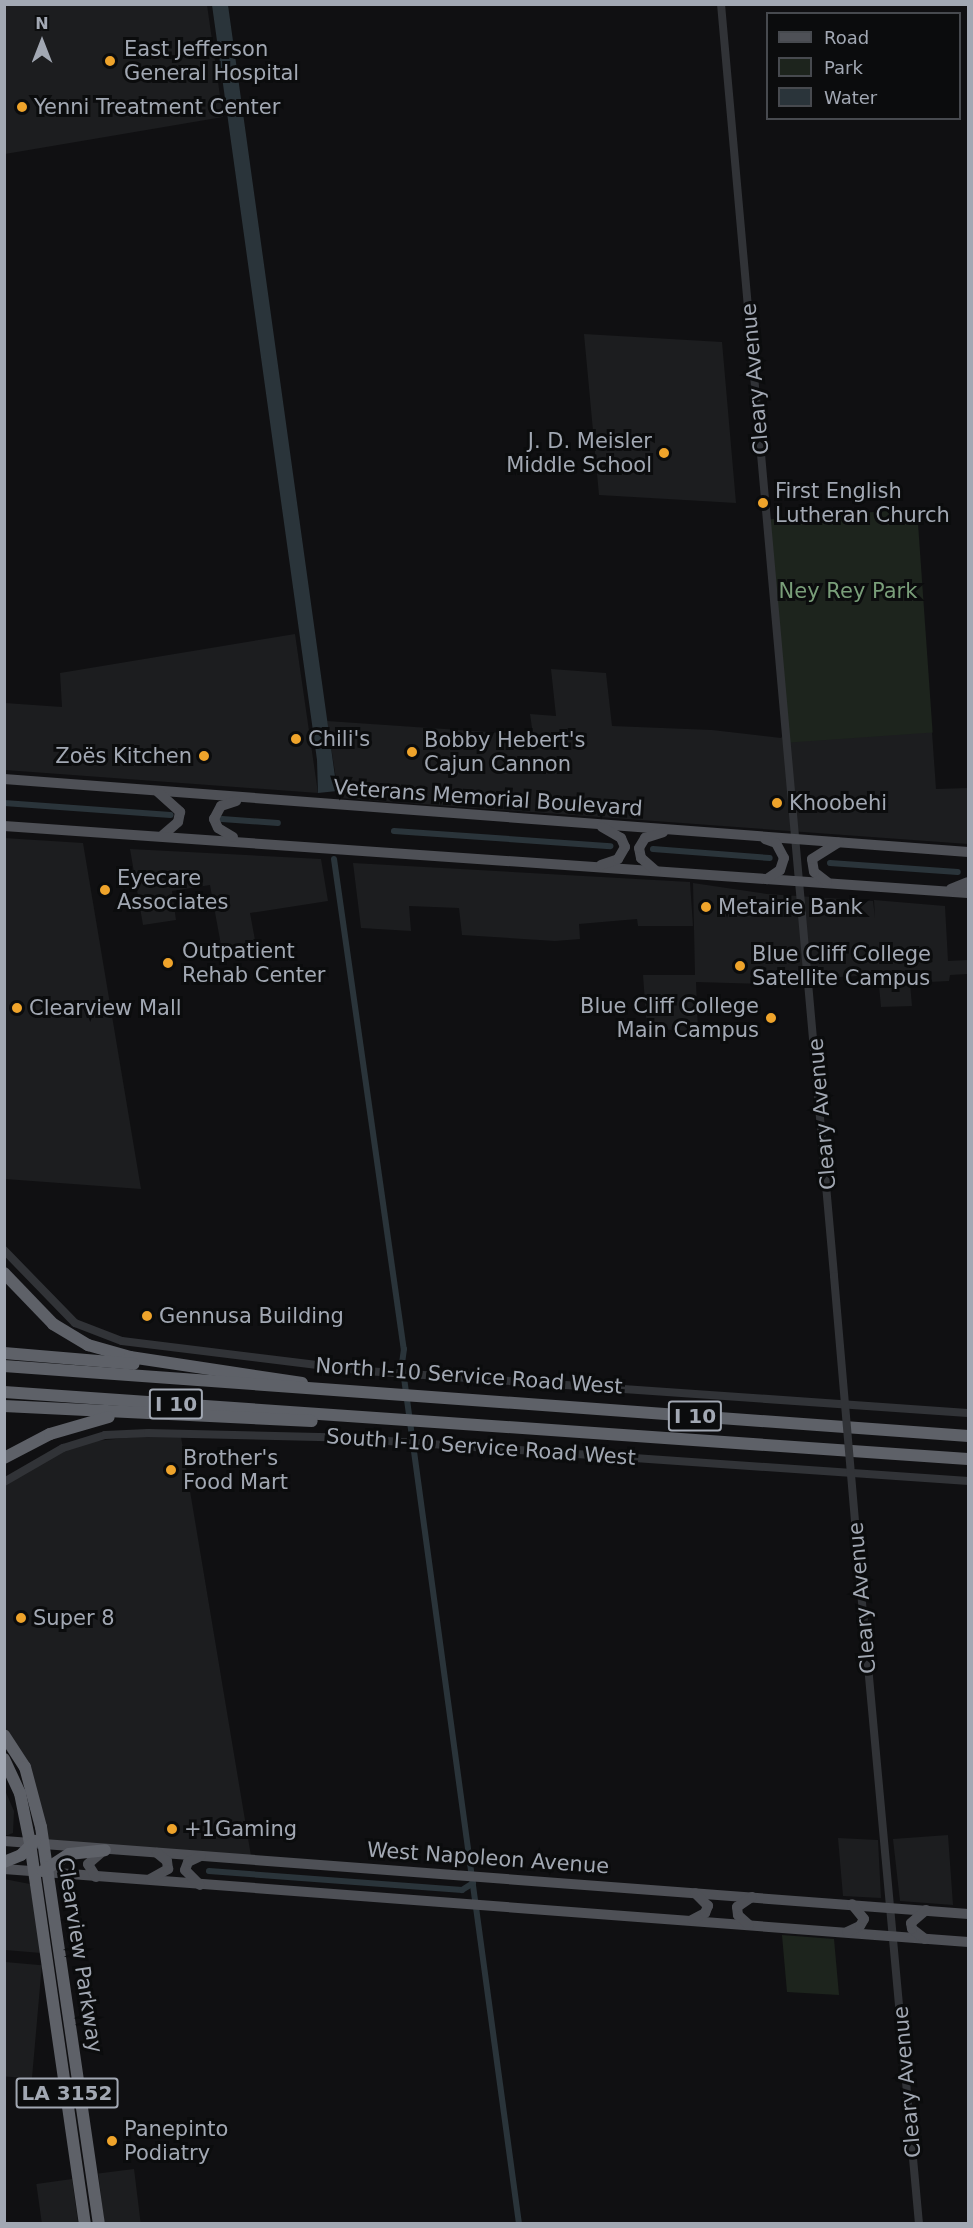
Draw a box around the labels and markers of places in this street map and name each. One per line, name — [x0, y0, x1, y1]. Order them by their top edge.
place label: East Jefferson General Hospital — [124, 36, 299, 86]
marker: East Jefferson General Hospital — [101, 52, 119, 70]
place label: Yenni Treatment Center — [34, 94, 280, 120]
marker: Yenni Treatment Center — [15, 100, 29, 114]
place label: J. D. Meisler Middle School — [506, 428, 652, 478]
marker: J. D. Meisler Middle School — [657, 446, 671, 460]
place label: First English Lutheran Church — [775, 478, 950, 528]
marker: First English Lutheran Church — [756, 496, 770, 510]
place label: Chili's — [308, 726, 370, 752]
place label: Bobby Hebert's Cajun Cannon — [424, 727, 586, 777]
marker: Chili's — [289, 732, 303, 746]
place label: Zoës Kitchen — [55, 743, 192, 769]
marker: Bobby Hebert's Cajun Cannon — [405, 745, 419, 759]
marker: Zoës Kitchen — [197, 749, 211, 763]
place label: Khoobehi — [789, 790, 887, 816]
marker: Khoobehi — [770, 796, 784, 810]
place label: Eyecare Associates — [117, 865, 228, 915]
marker: Eyecare Associates — [98, 883, 112, 897]
place label: Metairie Bank — [718, 894, 863, 920]
marker: Metairie Bank — [699, 900, 713, 914]
place label: Outpatient Rehab Center — [182, 938, 325, 988]
place label: Blue Cliff College Satellite Campus — [752, 941, 931, 991]
marker: Outpatient Rehab Center — [159, 954, 177, 972]
marker: Blue Cliff College Satellite Campus — [733, 959, 747, 973]
place label: Blue Cliff College Main Campus — [580, 993, 759, 1043]
place label: Clearview Mall — [29, 995, 182, 1021]
marker: Clearview Mall — [10, 1001, 24, 1015]
marker: Blue Cliff College Main Campus — [764, 1011, 778, 1025]
place label: Gennusa Building — [159, 1303, 344, 1329]
marker: Gennusa Building — [140, 1309, 154, 1323]
place label: Brother's Food Mart — [183, 1445, 288, 1495]
marker: Brother's Food Mart — [164, 1463, 178, 1477]
place label: Super 8 — [33, 1605, 115, 1631]
marker: Super 8 — [14, 1611, 28, 1625]
place label: +1Gaming — [184, 1816, 297, 1842]
marker: +1Gaming — [165, 1822, 179, 1836]
place label: Panepinto Podiatry — [124, 2116, 228, 2166]
marker: Panepinto Podiatry — [105, 2134, 119, 2148]

